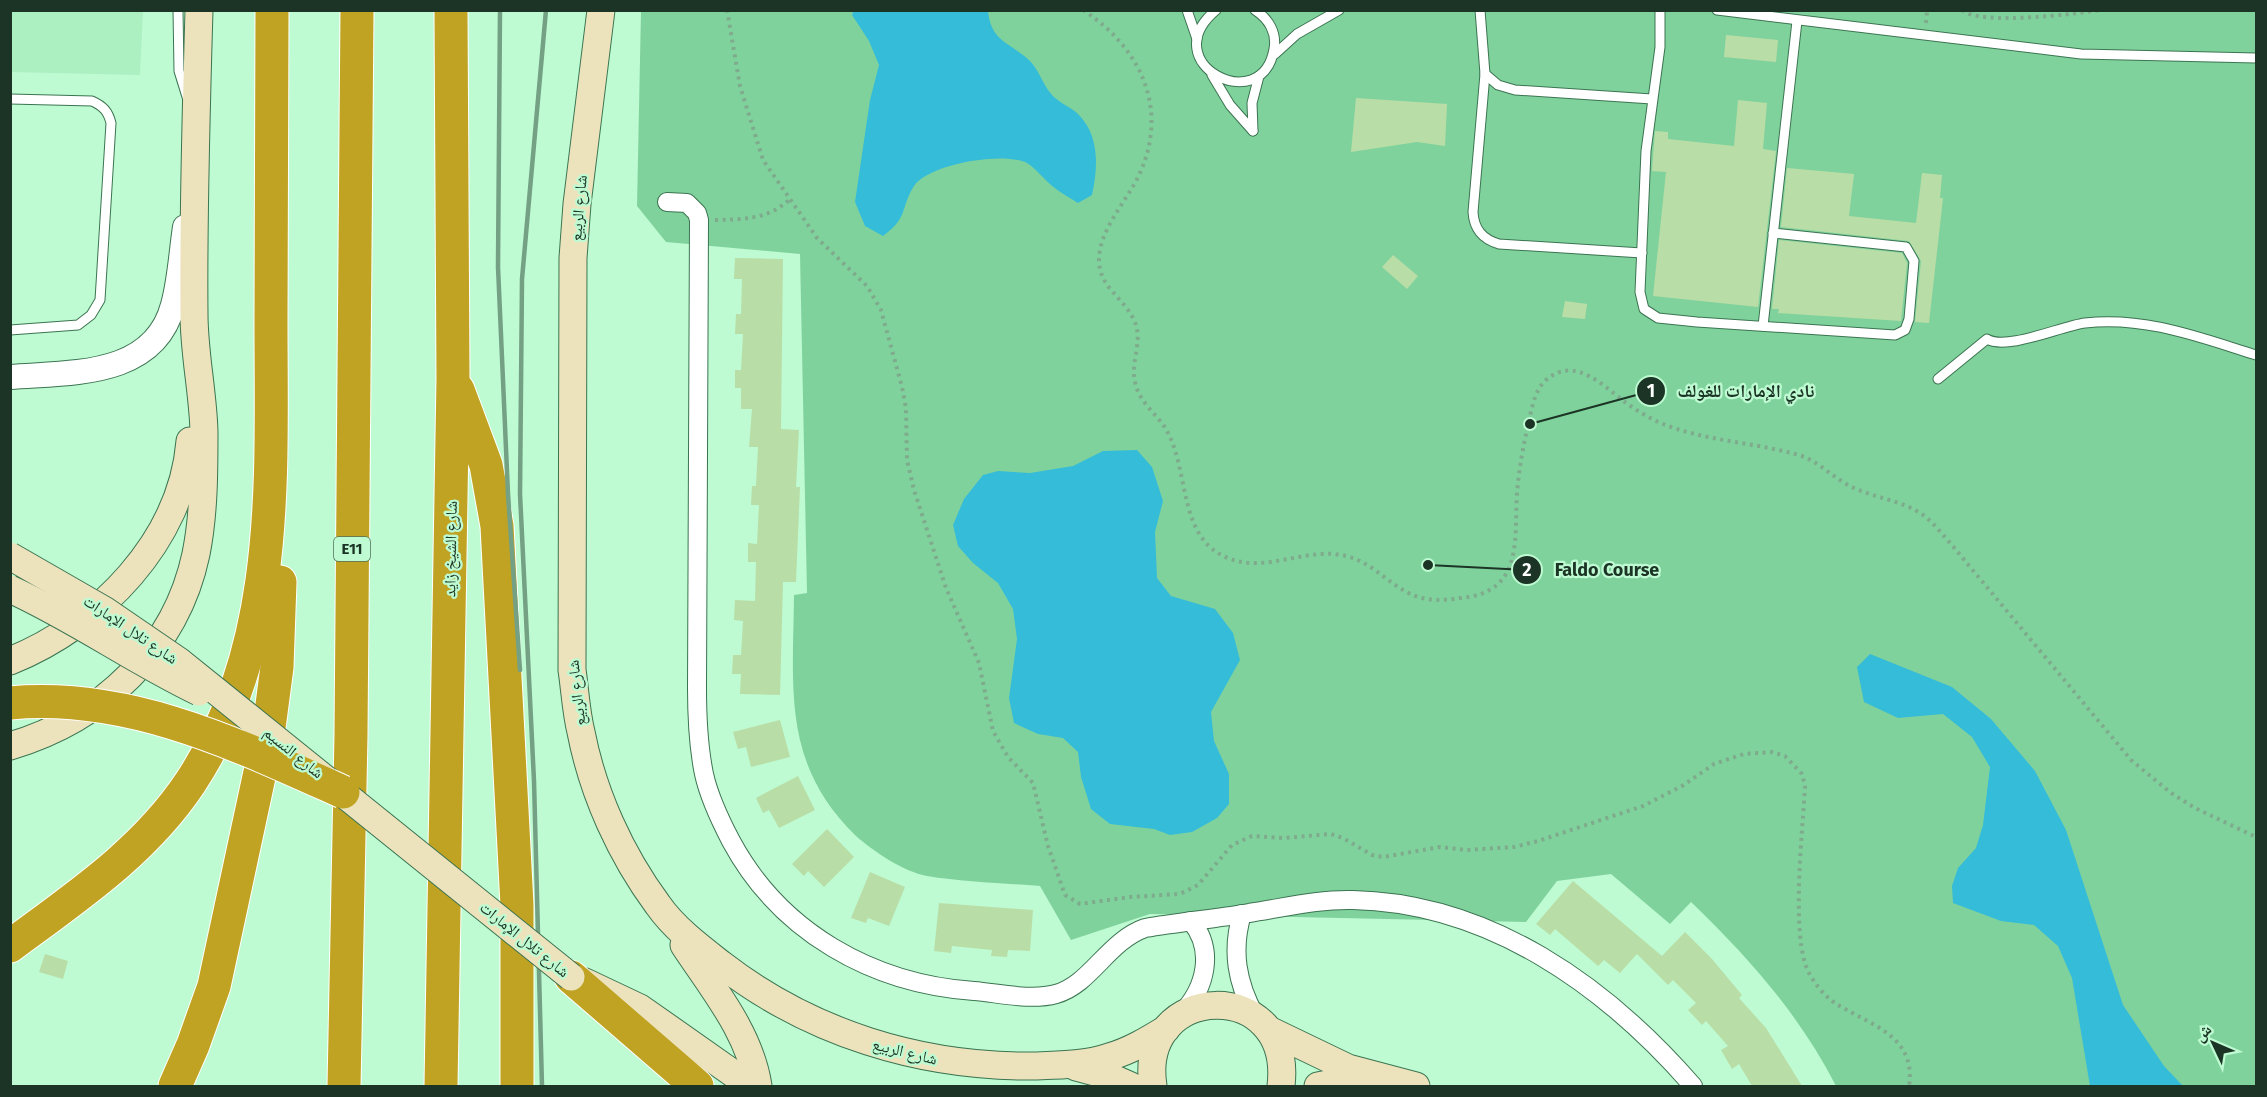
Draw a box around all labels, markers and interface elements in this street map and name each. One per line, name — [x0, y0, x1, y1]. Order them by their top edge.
street label: شارع الربيع — [566, 174, 592, 242]
callout: نادي الإمارات للغولف — [1636, 373, 1827, 409]
text: 1 — [1647, 380, 1655, 402]
text: نادي الإمارات للغولف — [1677, 380, 1815, 405]
street label: شارع الشيخ زايد — [440, 501, 462, 597]
road number: E11 — [334, 537, 370, 561]
callout: Faldo Course — [1512, 552, 1671, 588]
text: 2 — [1522, 559, 1532, 581]
text: Faldo Course — [1555, 559, 1659, 581]
street label: شارع تلال الإمارات — [79, 591, 181, 669]
street label: شارع الربيع — [564, 659, 590, 727]
street label: شارع النسيم — [259, 723, 327, 783]
street label: شارع تلال الإمارات — [476, 898, 573, 982]
north arrow — [2183, 1013, 2243, 1073]
text: ش — [2190, 1020, 2215, 1046]
street label: شارع الربيع — [870, 1034, 939, 1070]

